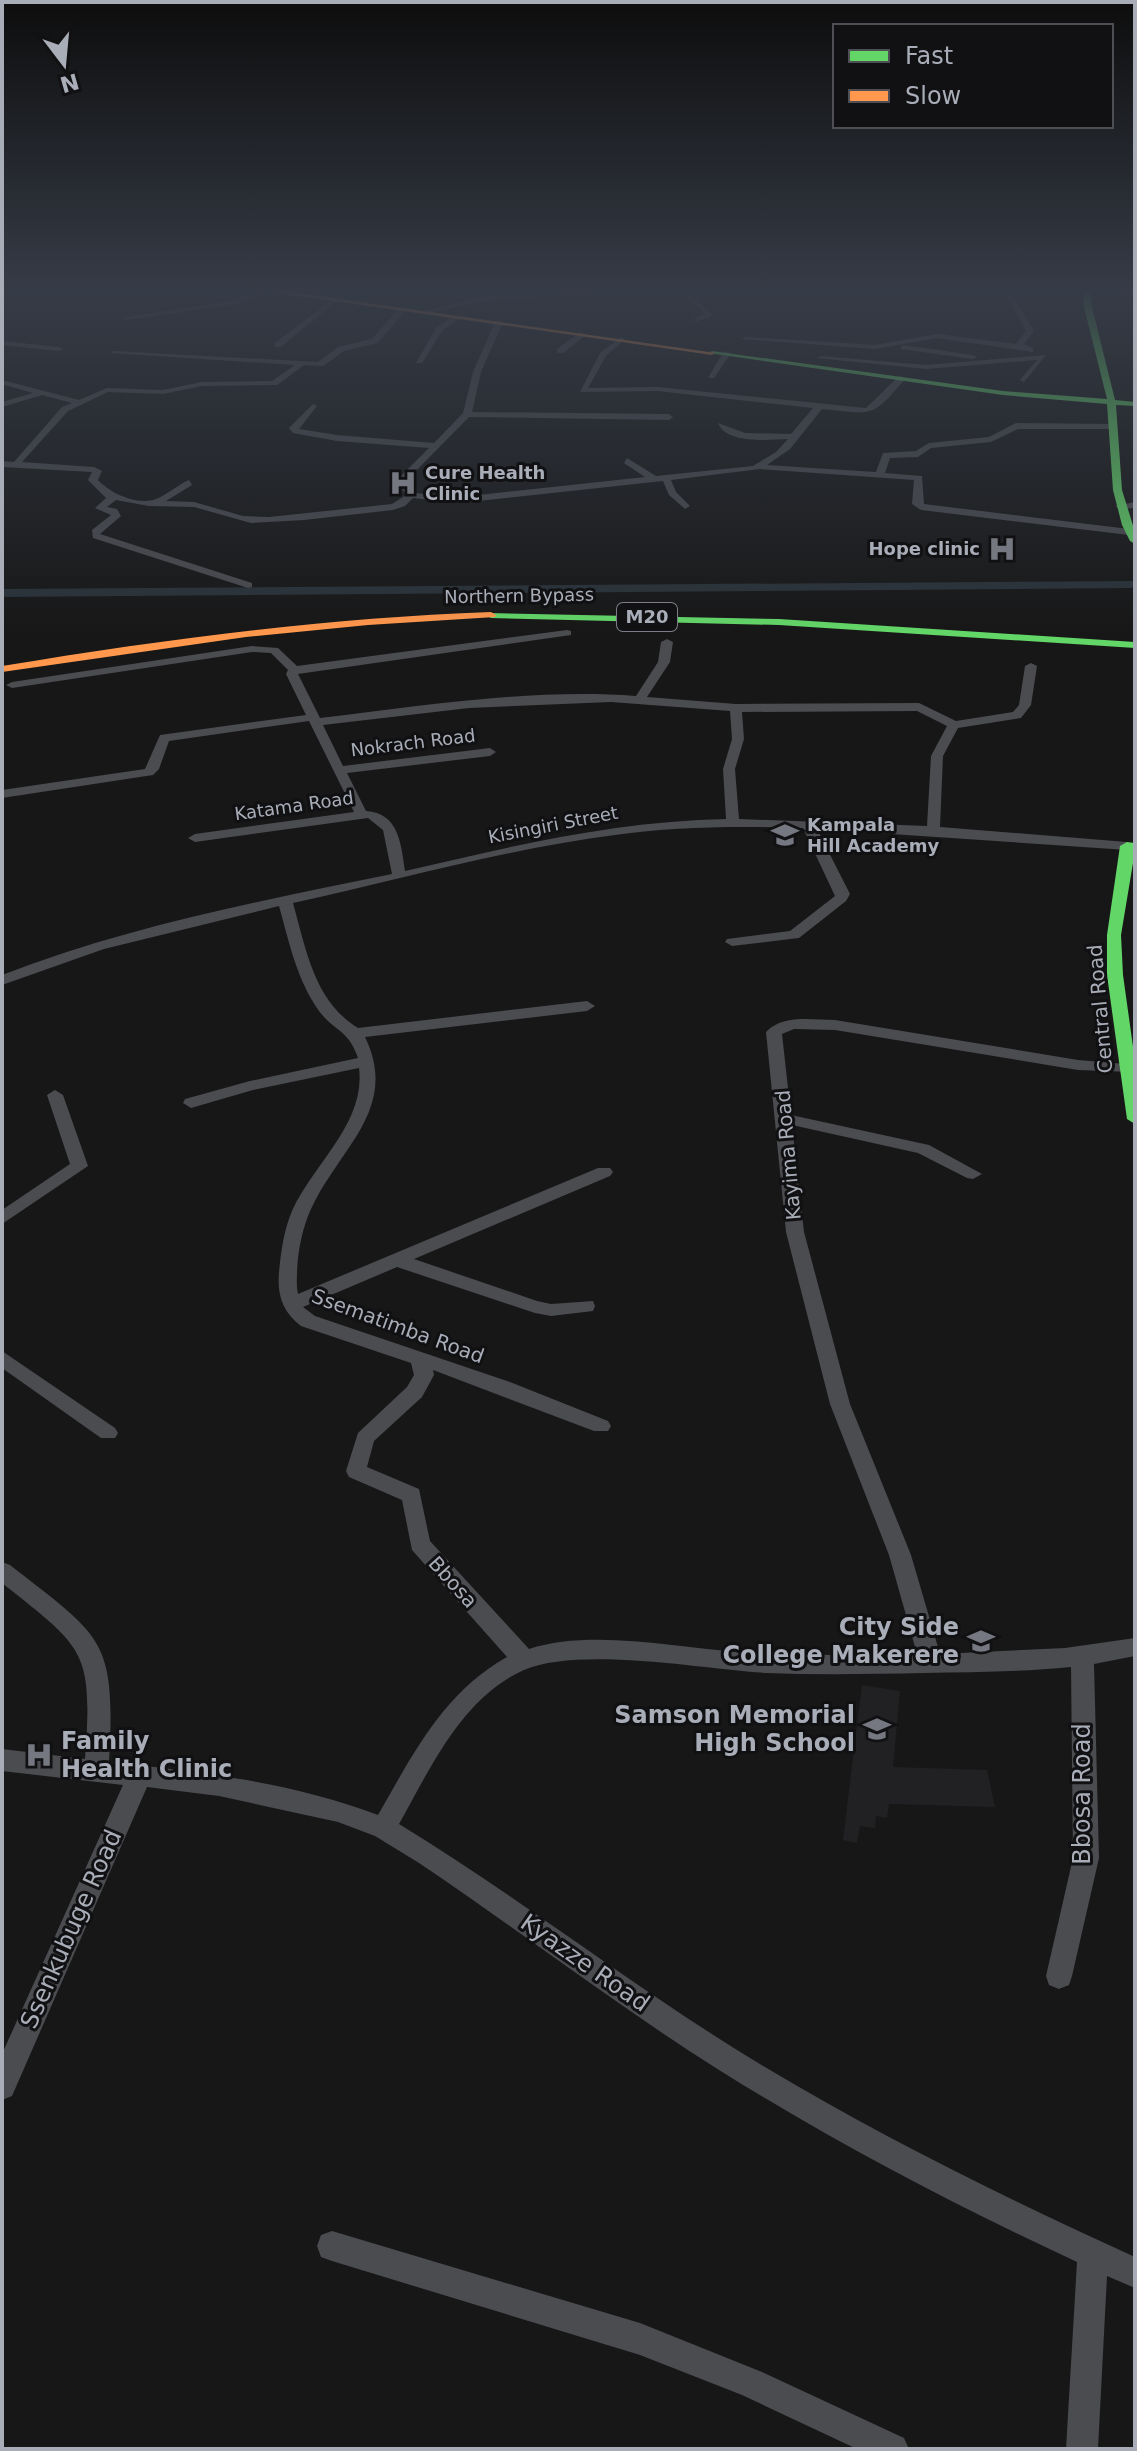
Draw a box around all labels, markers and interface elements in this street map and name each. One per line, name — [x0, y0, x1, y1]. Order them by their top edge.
north arrow — [24, 24, 104, 104]
legend — [833, 24, 1113, 128]
text: Fast — [905, 42, 953, 70]
text: N — [57, 68, 82, 97]
text: Slow — [905, 82, 961, 110]
place label: Cure Health Clinic — [425, 462, 545, 504]
hospital icon: Cure Health Clinic — [388, 468, 418, 498]
hospital icon: Hope clinic — [987, 534, 1017, 564]
place label: Hope clinic — [869, 538, 980, 559]
street label: Northern Bypass — [444, 584, 594, 607]
road number: M20 — [617, 603, 677, 631]
street label: Nokrach Road — [349, 724, 477, 761]
street label: Katama Road — [233, 787, 355, 824]
street label: Kisingiri Street — [486, 802, 620, 847]
place label: Kampala Hill Academy — [807, 814, 939, 856]
school or university icon: Kampala Hill Academy — [770, 820, 800, 850]
street label: Central Road — [1082, 944, 1118, 1074]
street label: Kayima Road — [770, 1089, 806, 1221]
street label: Ssematimba Road — [309, 1284, 487, 1368]
street label: Bbosa — [424, 1551, 482, 1613]
place label: City Side College Makerere — [722, 1613, 959, 1669]
school or university icon: City Side College Makerere — [966, 1626, 996, 1656]
place label: Samson Memorial High School — [614, 1701, 855, 1757]
school or university icon: Samson Memorial High School — [862, 1714, 892, 1744]
street label: Bbosa Road — [1068, 1723, 1096, 1865]
place label: Family Health Clinic — [61, 1727, 232, 1783]
hospital icon: Family Health Clinic — [24, 1740, 54, 1770]
street label: Ssenkubuge Road — [15, 1825, 127, 2033]
street label: Kyazze Road — [515, 1908, 655, 2018]

